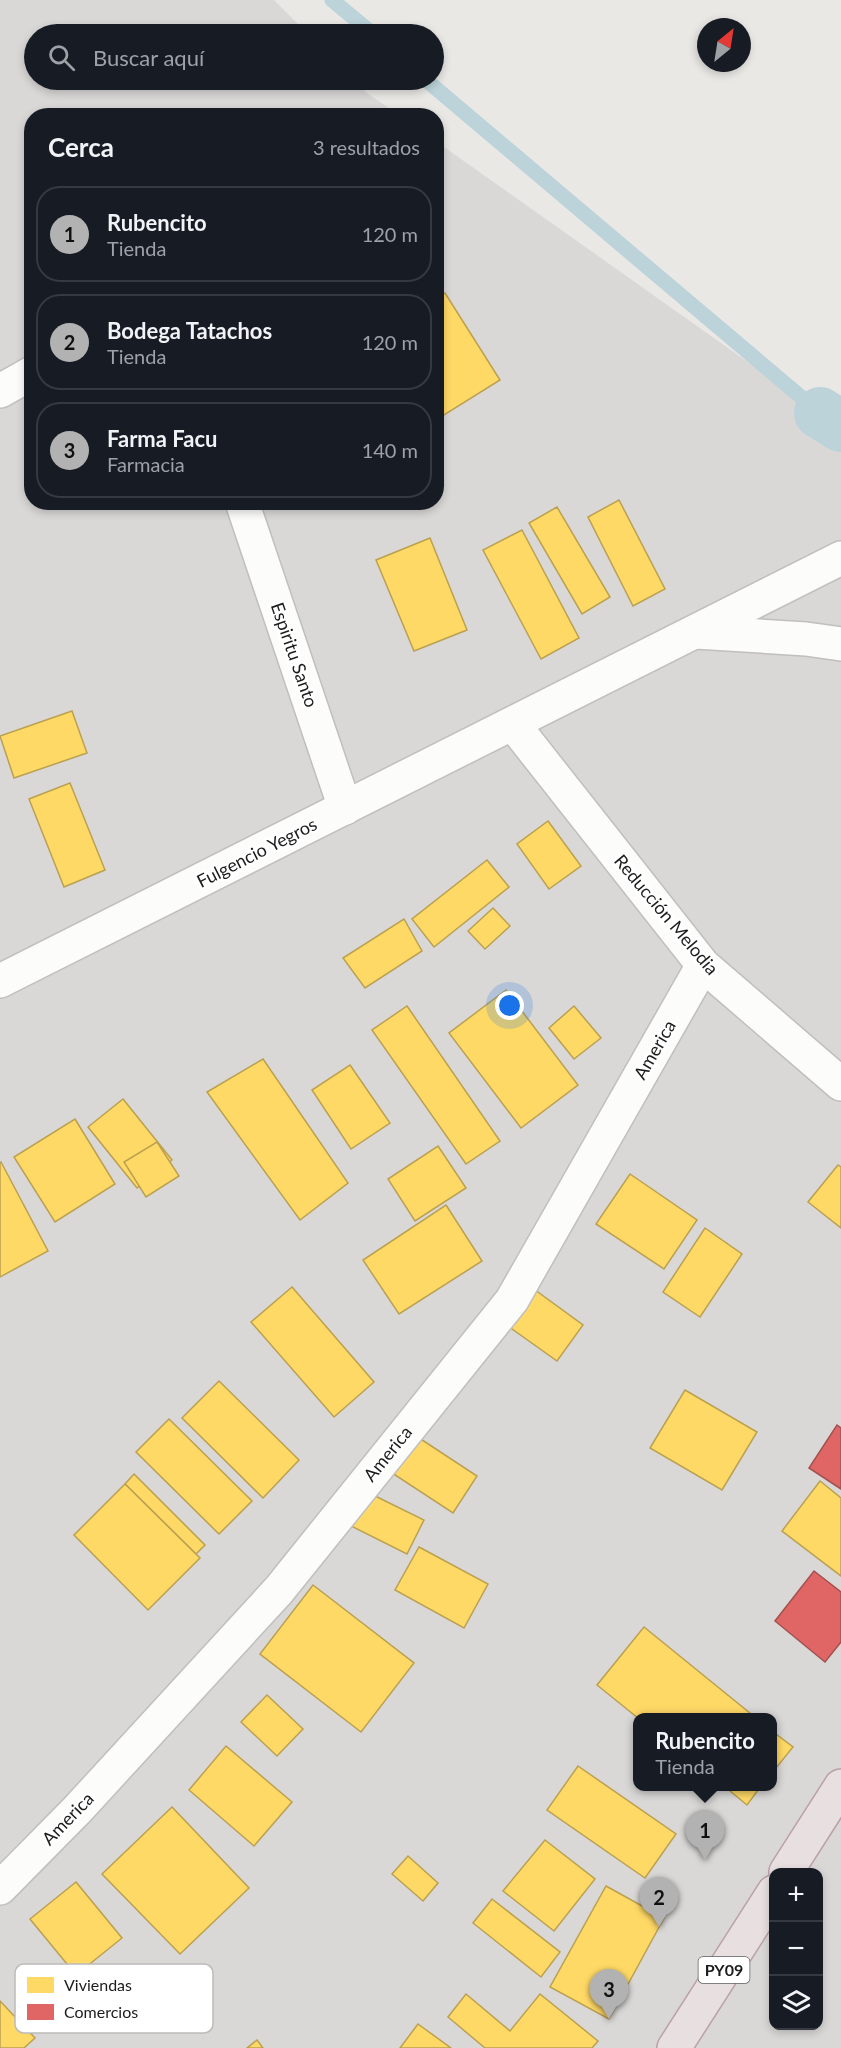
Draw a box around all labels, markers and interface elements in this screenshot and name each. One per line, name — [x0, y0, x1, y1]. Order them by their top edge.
north arrow — [697, 18, 751, 72]
search box — [24, 24, 444, 90]
icon: search — [45, 41, 78, 74]
text: Buscar aquí — [93, 44, 204, 71]
text: Cerca — [48, 131, 114, 163]
text: 3 resultados — [313, 135, 420, 159]
text: Rubencito — [107, 209, 207, 236]
text: 1 — [64, 222, 75, 246]
text: 120 m — [362, 222, 418, 246]
text: Tienda — [107, 236, 166, 260]
text: Bodega Tatachos — [107, 317, 272, 344]
text: 2 — [64, 330, 75, 354]
text: 120 m — [362, 330, 418, 354]
text: Tienda — [107, 344, 166, 368]
text: Farma Facu — [107, 425, 217, 452]
text: 3 — [64, 438, 75, 462]
text: 140 m — [362, 438, 418, 462]
text: Farmacia — [107, 452, 185, 476]
street label: Espiritu Santo — [267, 599, 323, 710]
street label: Fulgencio Yegros — [193, 812, 320, 892]
street label: Reducción Melodia — [610, 850, 723, 979]
your location — [495, 991, 524, 1020]
street label: America — [628, 1016, 680, 1083]
street label: America — [358, 1421, 416, 1486]
popup — [633, 1713, 777, 1791]
text: Rubencito — [655, 1727, 755, 1754]
text: Tienda — [655, 1754, 715, 1778]
street label: America — [37, 1787, 98, 1849]
pin: 1 — [686, 1810, 724, 1860]
map controls — [769, 1868, 823, 2030]
button: + — [769, 1868, 823, 1922]
pin: 2 — [640, 1878, 678, 1927]
button: − — [769, 1922, 823, 1976]
road number: PY09 — [698, 1957, 750, 1983]
legend — [15, 1964, 213, 2033]
pin: 3 — [590, 1970, 628, 2019]
text: Viviendas — [64, 1975, 132, 1994]
button: layers — [769, 1976, 823, 2030]
text: Comercios — [64, 2002, 138, 2021]

